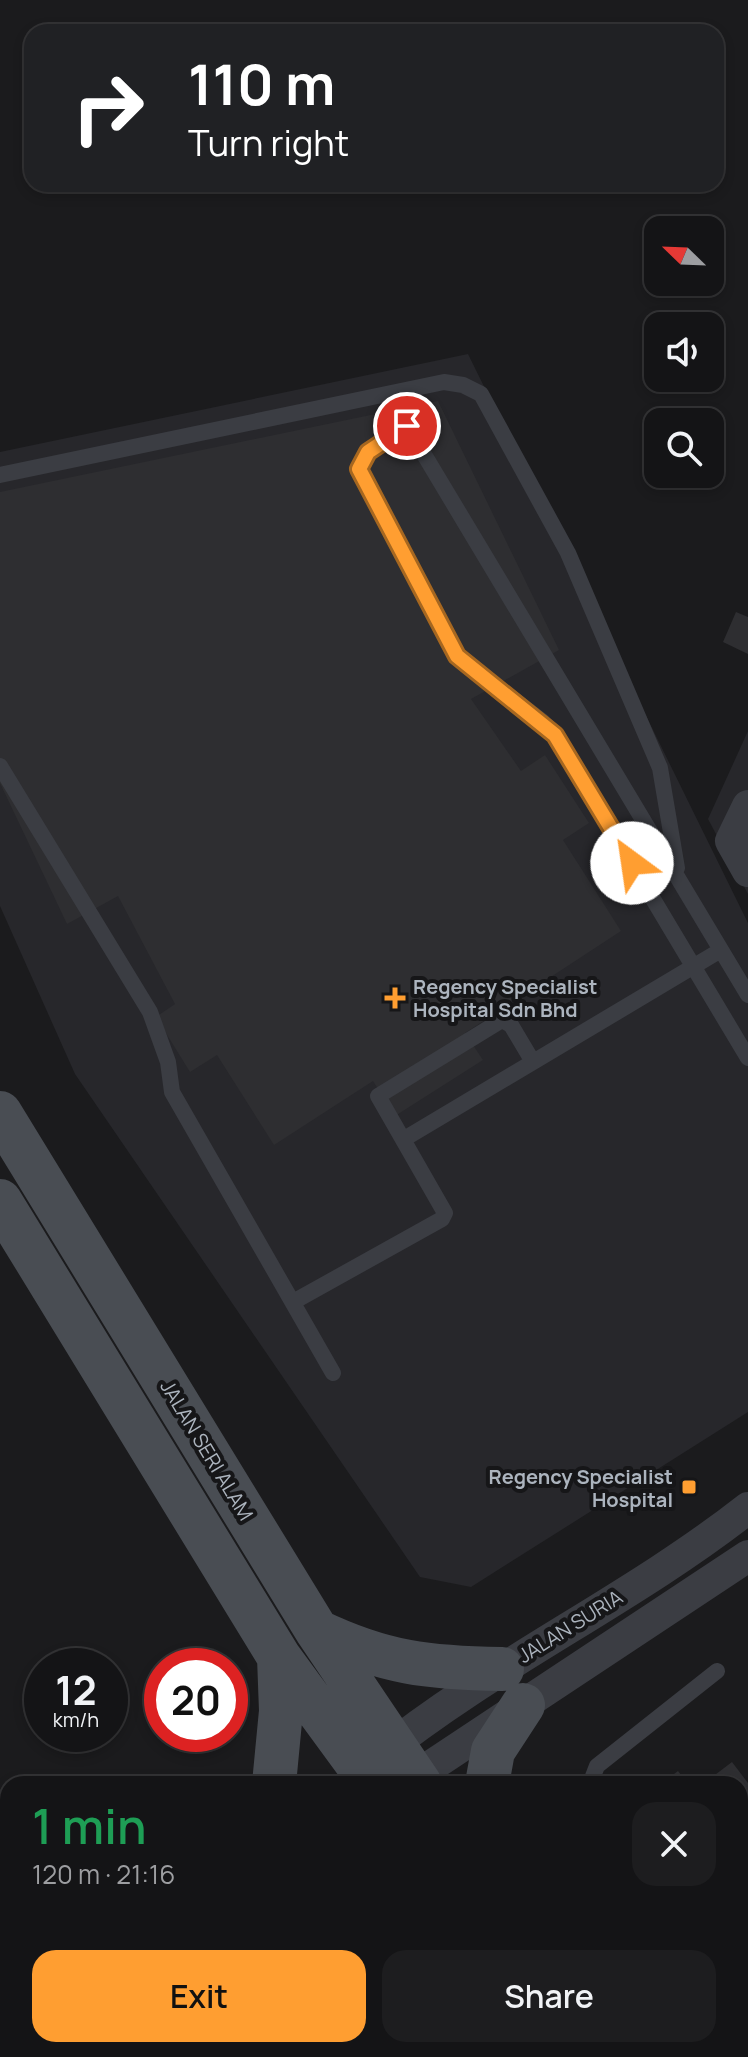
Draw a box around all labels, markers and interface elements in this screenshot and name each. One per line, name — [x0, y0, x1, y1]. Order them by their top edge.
text: 110 m — [188, 45, 335, 122]
icon: right — [56, 56, 160, 160]
text: Turn right — [188, 118, 349, 167]
north arrow — [644, 216, 724, 296]
map controls — [644, 216, 724, 488]
button: sound — [644, 312, 724, 392]
pin — [373, 392, 441, 460]
icon: arrive — [385, 404, 429, 448]
button: search — [644, 408, 724, 488]
position arrow — [590, 821, 674, 905]
place label: Regency Specialist Hospital Sdn Bhd — [413, 973, 598, 1023]
marker: Regency Specialist Hospital Sdn Bhd — [384, 987, 406, 1009]
street label: JALAN SERI ALAM — [154, 1375, 260, 1525]
place label: Regency Specialist Hospital — [488, 1463, 673, 1513]
marker: Regency Specialist Hospital — [680, 1478, 698, 1496]
street label: JALAN SURIA — [513, 1583, 628, 1669]
speed limit sign: 20 — [144, 1648, 248, 1752]
text: 12 — [55, 1662, 97, 1717]
text: km/h — [53, 1706, 99, 1733]
text: 1 min — [32, 1793, 146, 1858]
button: close — [632, 1802, 716, 1886]
text: 120 m · 21:16 — [32, 1856, 175, 1892]
button: Exit — [32, 1950, 366, 2042]
button: Share — [382, 1950, 716, 2042]

